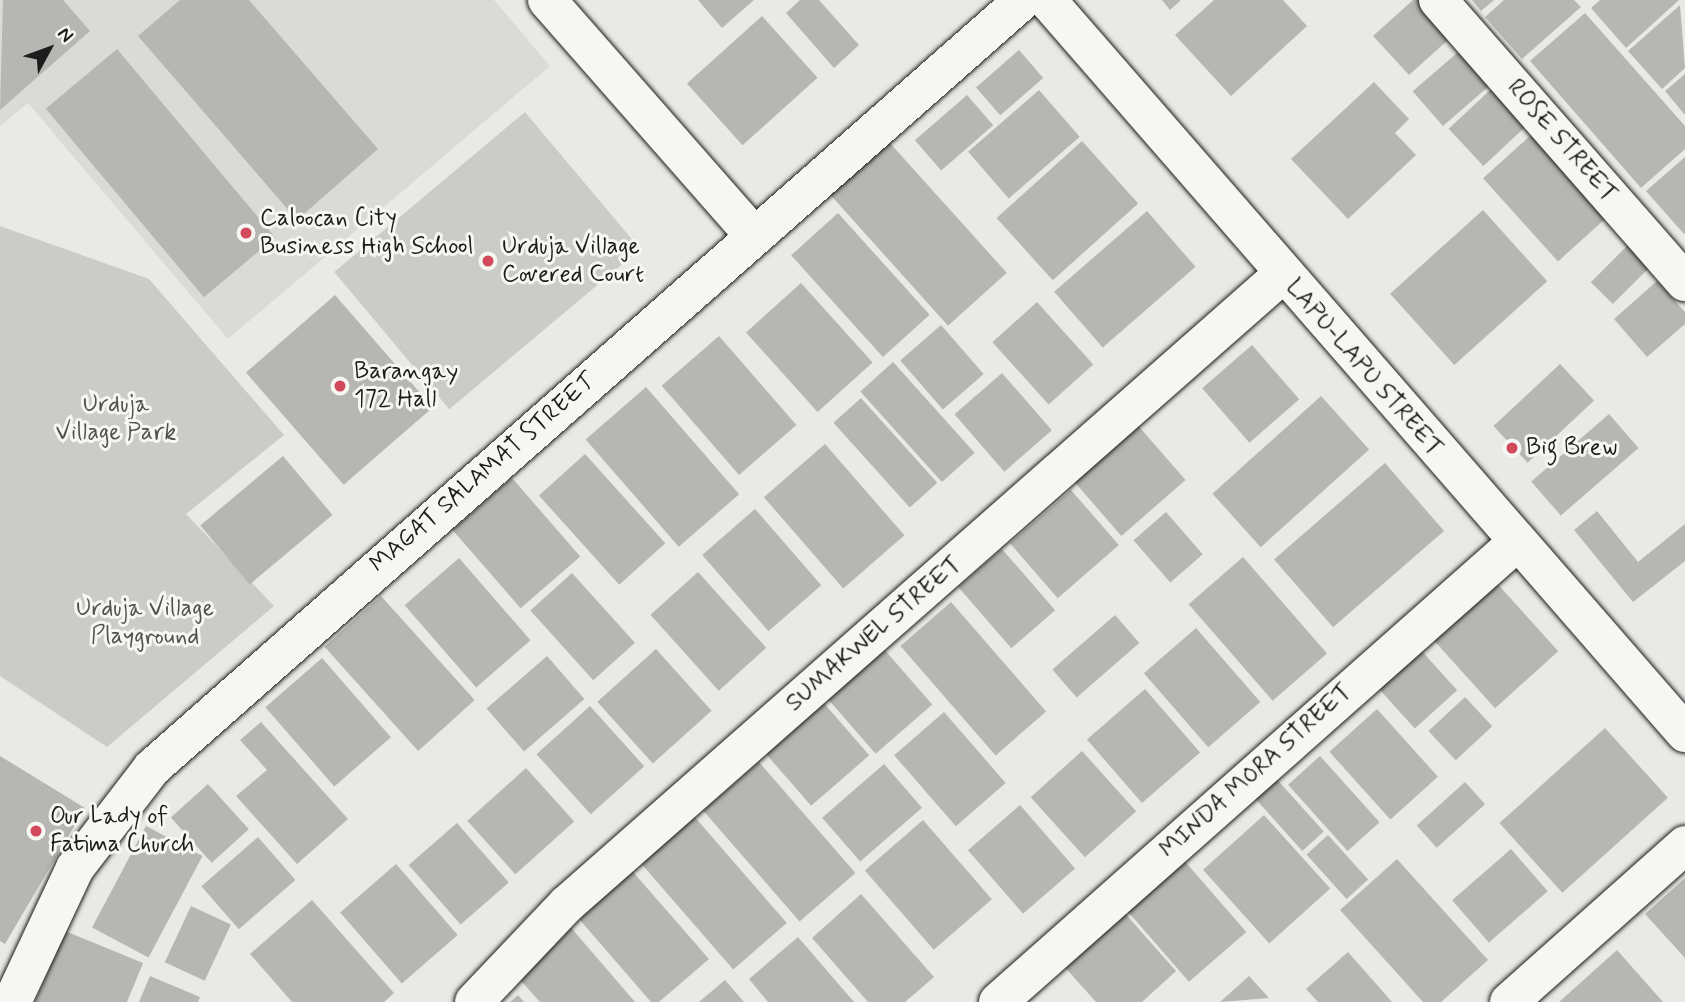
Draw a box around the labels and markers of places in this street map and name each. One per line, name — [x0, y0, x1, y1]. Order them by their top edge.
place label: Caloocan City Business High School — [260, 205, 472, 261]
marker: Caloocan City Business High School — [238, 225, 254, 241]
place label: Urduja Village Covered Court — [502, 233, 647, 289]
marker: Urduja Village Covered Court — [480, 253, 496, 269]
place label: Barangay 172 Hall — [354, 358, 458, 414]
marker: Barangay 172 Hall — [332, 378, 348, 394]
place label: Big Brew — [1526, 434, 1619, 462]
marker: Big Brew — [1504, 440, 1520, 456]
place label: Our Lady of Fatima Church — [50, 803, 202, 859]
marker: Our Lady of Fatima Church — [28, 823, 44, 839]

